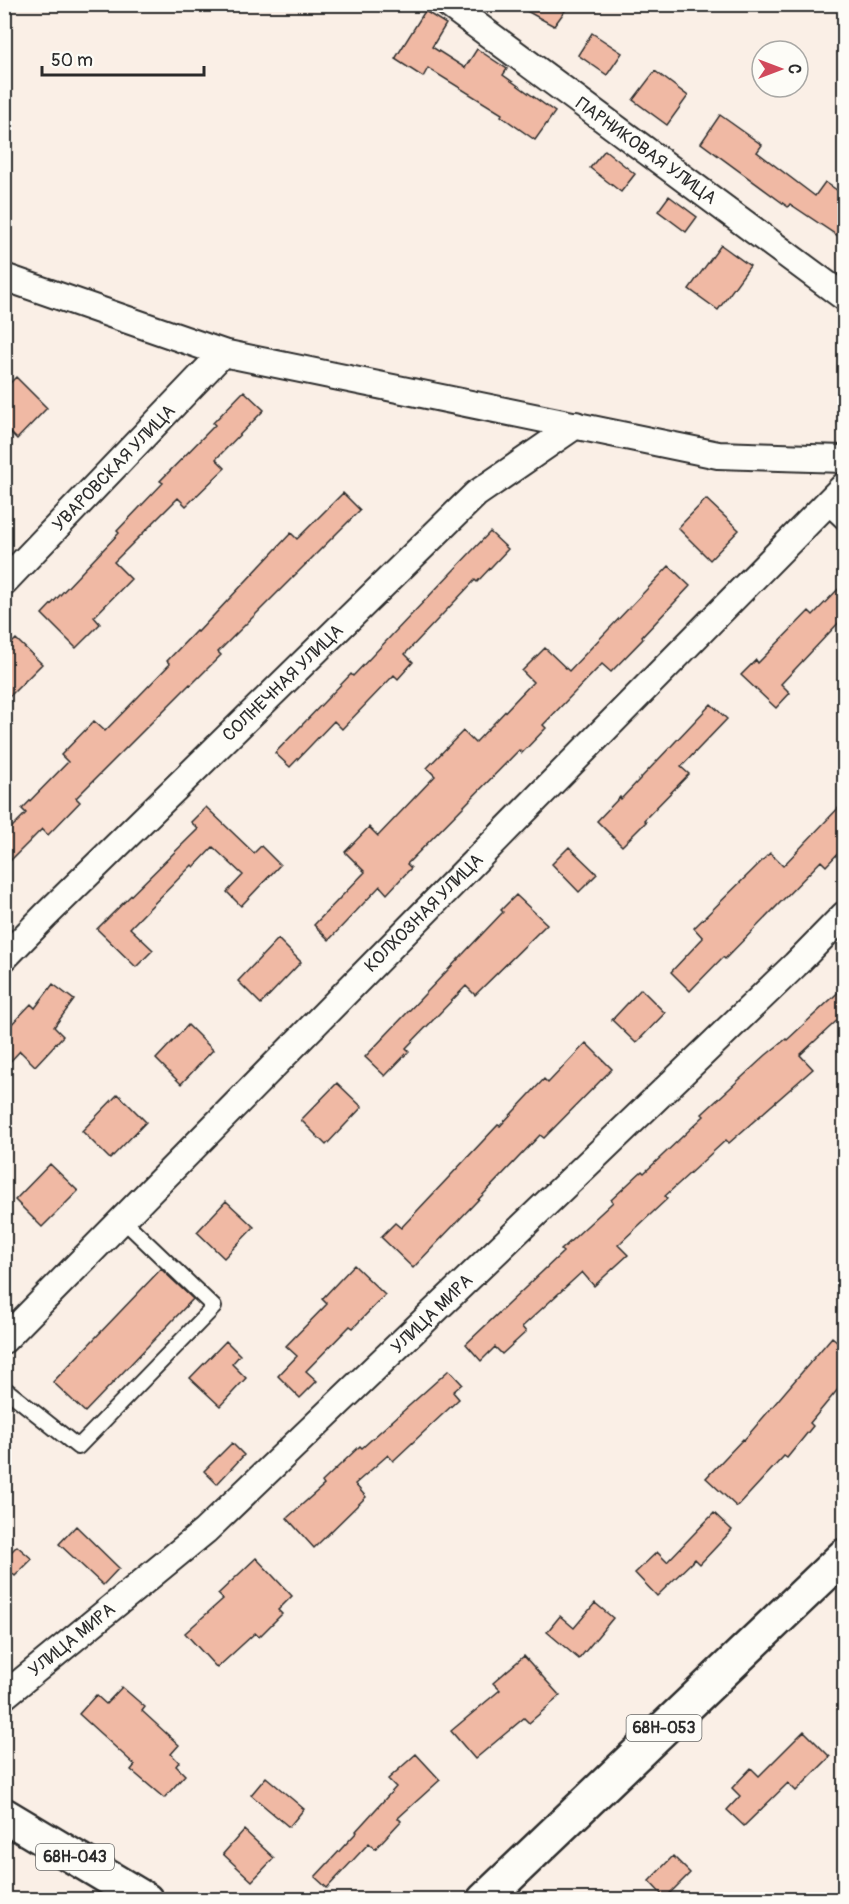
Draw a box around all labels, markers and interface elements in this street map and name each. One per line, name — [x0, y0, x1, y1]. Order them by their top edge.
scale bar — [42, 39, 204, 77]
north arrow — [750, 39, 810, 99]
text: 50 m — [51, 49, 93, 72]
text: С — [784, 64, 804, 74]
street label: ПАРНИКОВАЯ УЛИЦА — [571, 92, 721, 210]
street label: УВАРОВСКАЯ УЛИЦА — [48, 400, 181, 536]
street label: СОЛНЕЧНАЯ УЛИЦА — [218, 619, 348, 747]
street label: КОЛХОЗНАЯ УЛИЦА — [360, 849, 488, 977]
street label: УЛИЦА МИРА — [386, 1269, 478, 1359]
street label: УЛИЦА МИРА — [24, 1598, 120, 1682]
road number: 68Н-053 — [626, 1715, 702, 1741]
road number: 68Н-043 — [36, 1844, 114, 1870]

